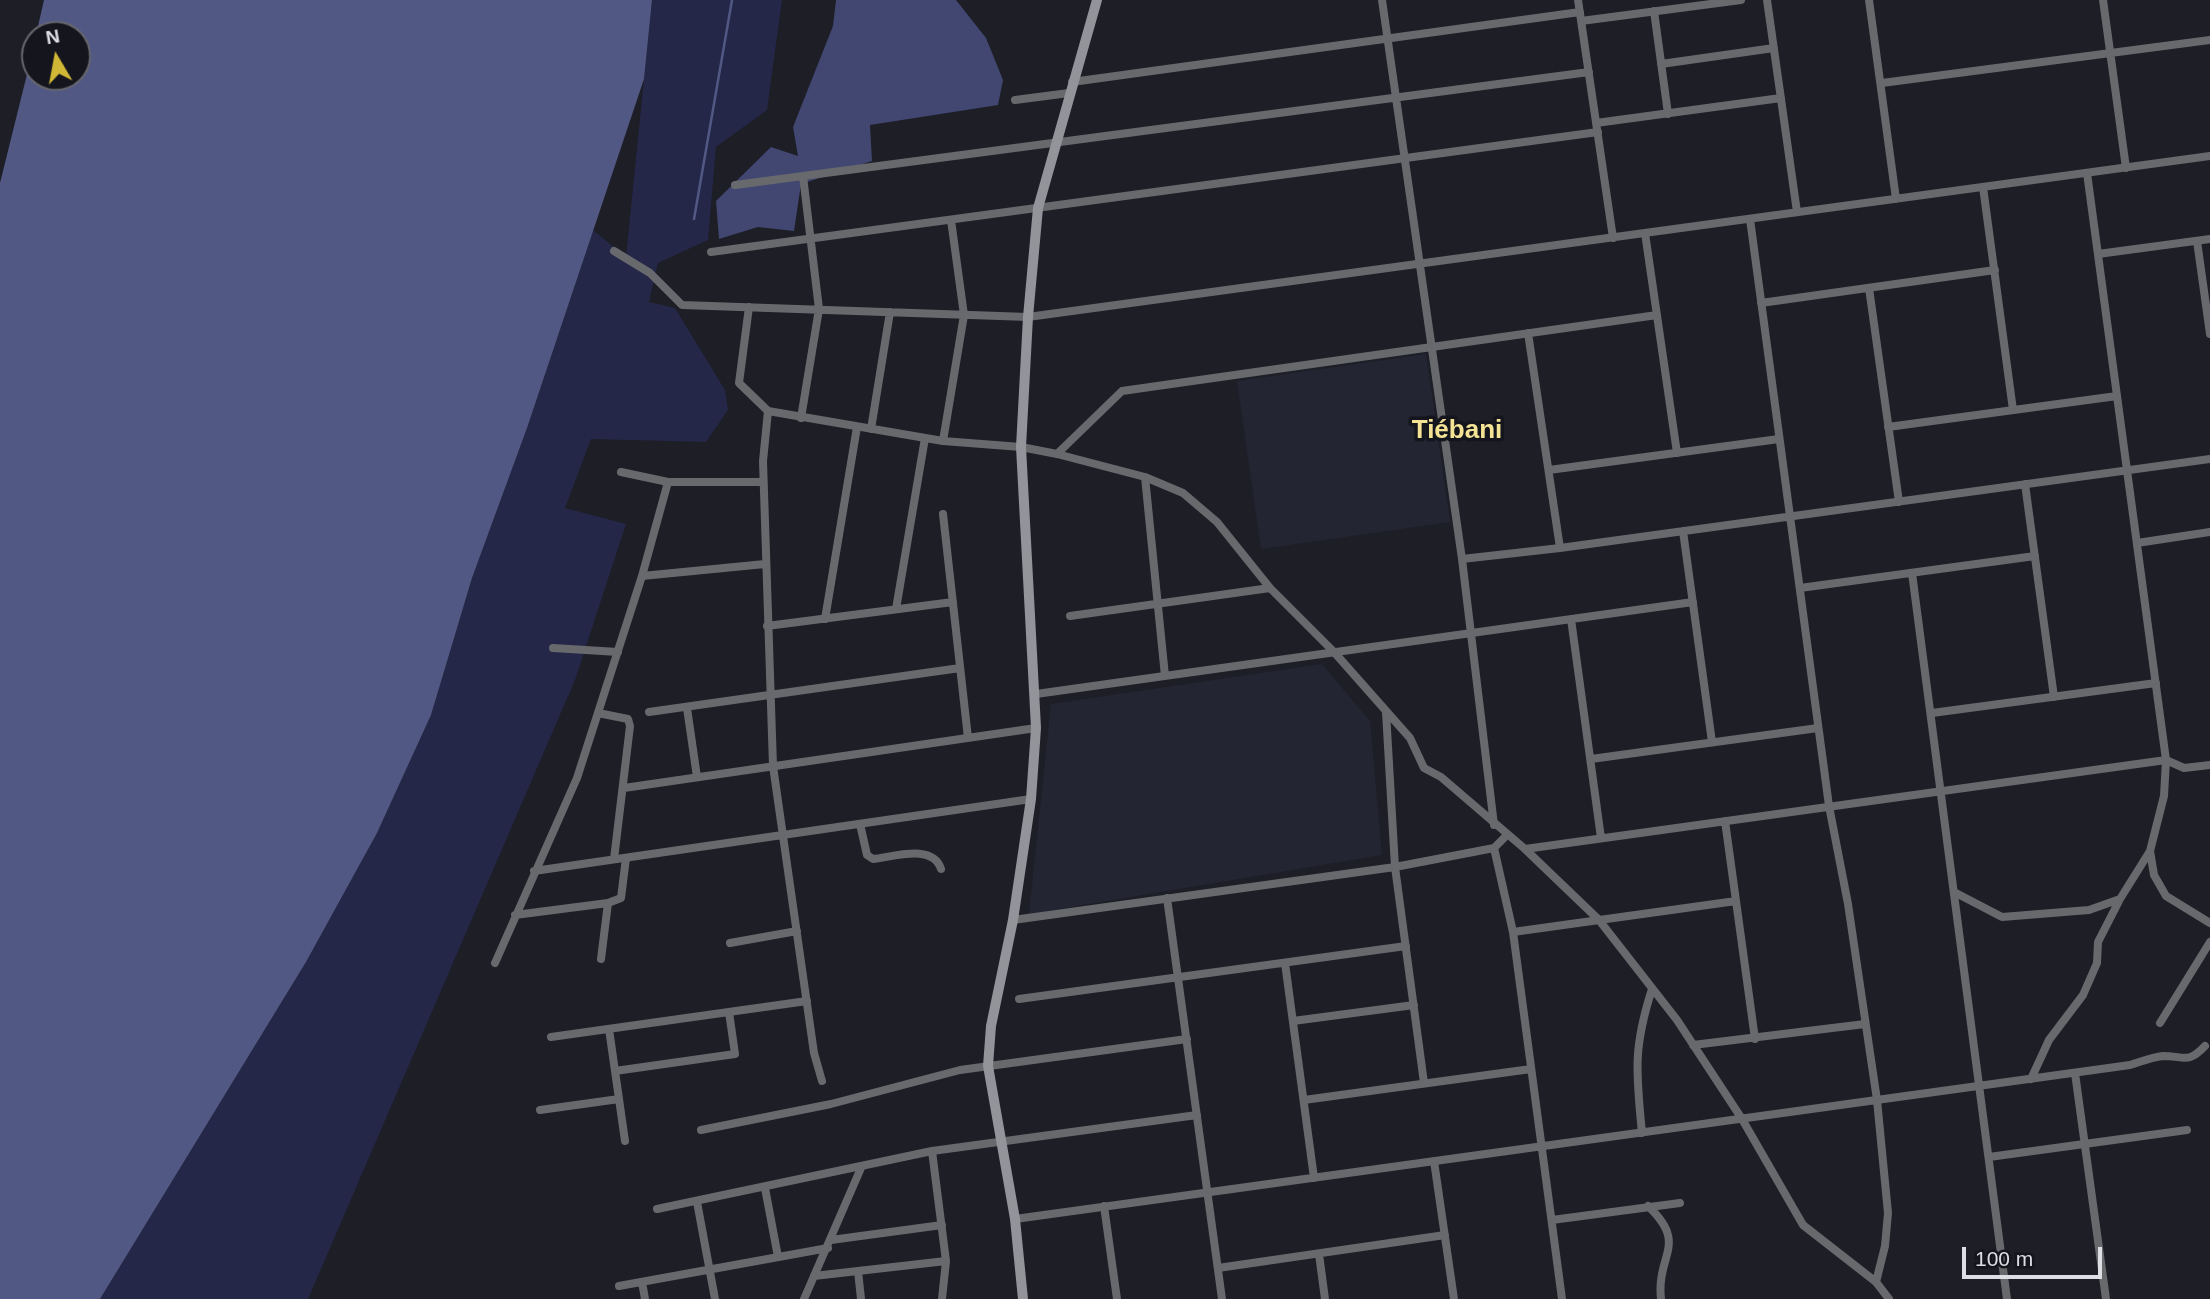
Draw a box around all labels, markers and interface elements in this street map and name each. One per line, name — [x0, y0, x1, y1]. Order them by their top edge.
north arrow — [21, 21, 91, 91]
text: N — [44, 25, 61, 48]
district label: Tiébani — [1412, 415, 1502, 447]
scale bar — [1965, 1232, 2105, 1276]
text: 100 m — [1975, 1247, 2033, 1270]

